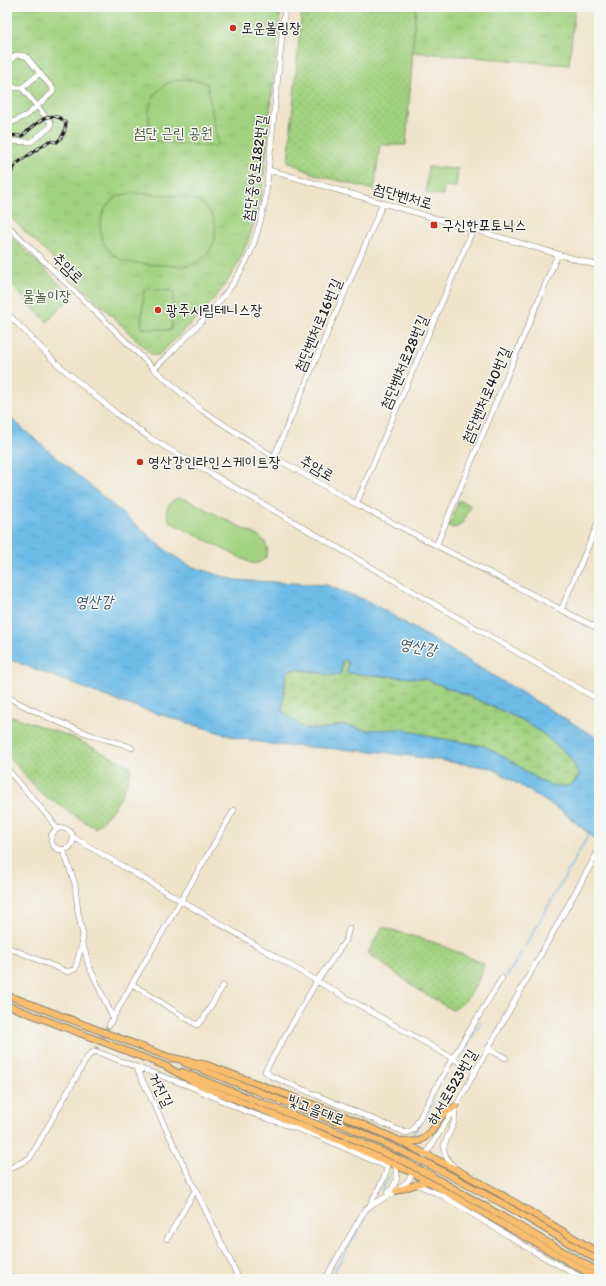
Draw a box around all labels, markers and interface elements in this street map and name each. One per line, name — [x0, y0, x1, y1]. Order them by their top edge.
place label: 로운볼링장 — [241, 19, 301, 37]
marker: 로운볼링장 — [228, 23, 238, 33]
street label: 첨단중앙로182번길 — [239, 113, 271, 223]
park label: 첨단 근린 공원 — [133, 124, 213, 142]
street label: 첨단벤처로 — [372, 179, 434, 213]
place label: 구신한포토닉스 — [442, 216, 527, 234]
marker: 구신한포토닉스 — [429, 220, 439, 230]
street label: 추암로 — [49, 249, 87, 287]
street label: 첨단벤처로16번길 — [290, 276, 346, 374]
park label: 물놀이장 — [23, 287, 71, 305]
place label: 광주시립테니스장 — [166, 301, 263, 319]
marker: 광주시립테니스장 — [153, 305, 163, 315]
street label: 첨단벤처로28번길 — [376, 312, 432, 412]
street label: 첨단벤처로40번길 — [458, 344, 514, 446]
street label: 추암로 — [297, 451, 337, 485]
place label: 영산강인라인스케이트장 — [148, 453, 281, 471]
marker: 영산강인라인스케이트장 — [135, 457, 145, 467]
water label: 영산강 — [75, 592, 115, 611]
water label: 영산강 — [397, 633, 441, 660]
street label: 하서로523번길 — [423, 1046, 481, 1128]
street label: 거진길 — [145, 1070, 177, 1110]
street label: 빛고을대로 — [285, 1091, 347, 1129]

